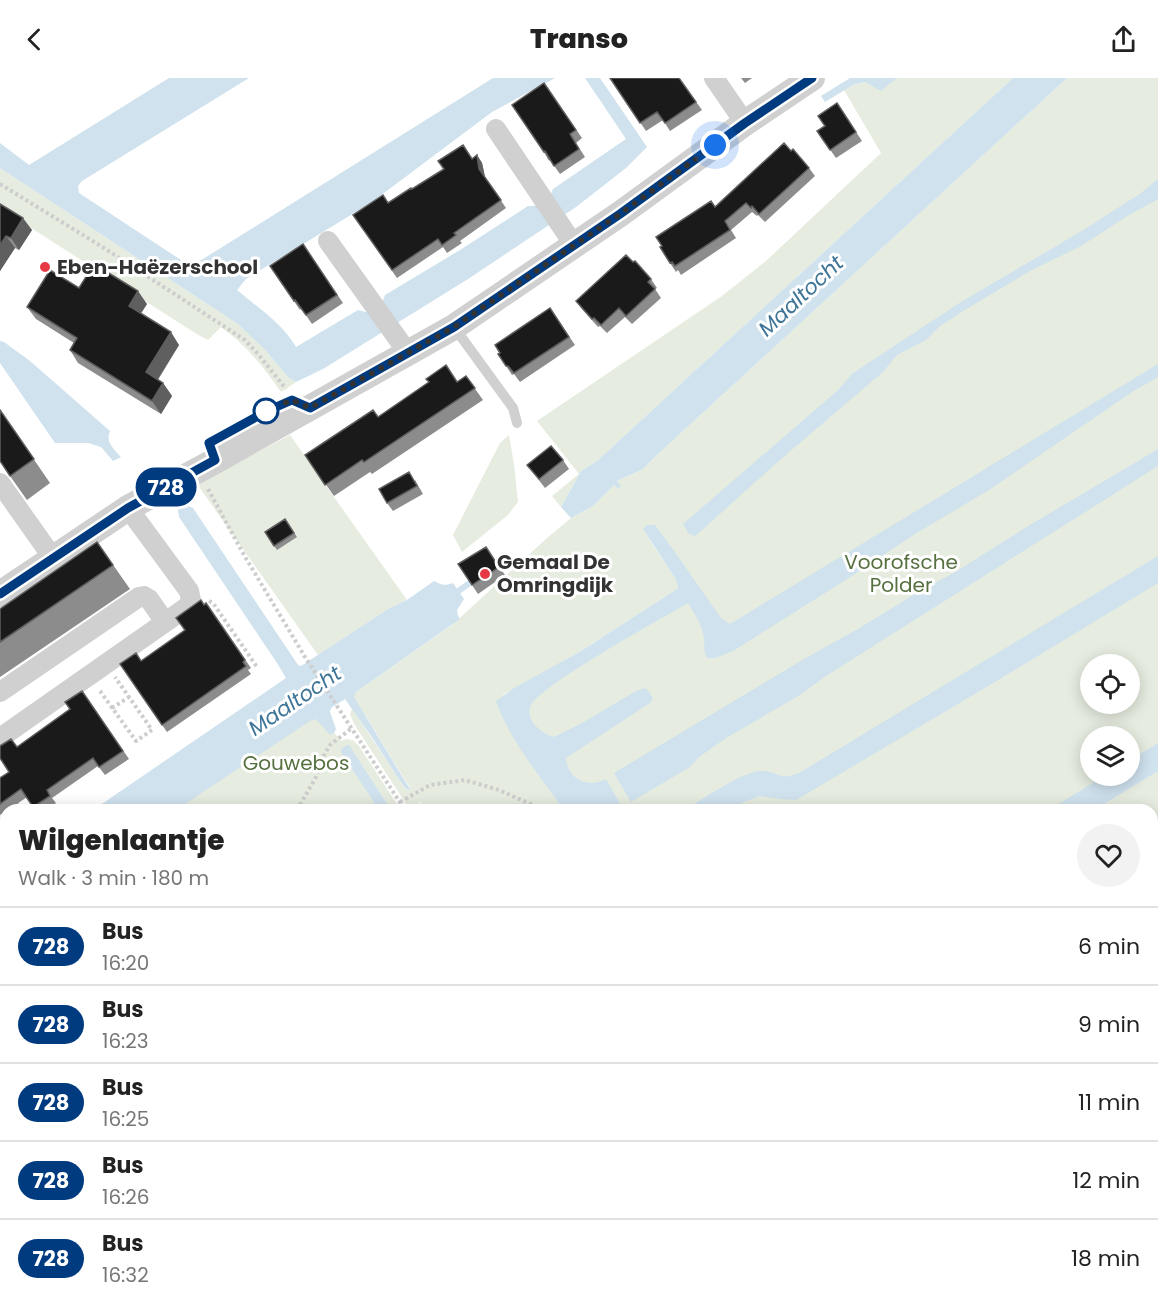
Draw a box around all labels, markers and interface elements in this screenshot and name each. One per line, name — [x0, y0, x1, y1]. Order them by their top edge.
text: Transo — [530, 20, 628, 57]
icon: back — [18, 23, 51, 56]
icon: share — [1107, 23, 1140, 56]
your location — [700, 130, 730, 160]
water label: Maaltocht — [752, 248, 850, 343]
place label: Eben-Haëzerschool — [57, 253, 258, 281]
marker: Eben-Haëzerschool — [38, 260, 52, 274]
unlabelled marker — [253, 398, 279, 424]
line badge: 728 — [132, 468, 201, 506]
text: 728 — [148, 473, 184, 502]
place label: Gemaal De Omringdijk — [497, 548, 614, 599]
park label: Voorofsche Polder — [844, 548, 958, 599]
marker: Gemaal De Omringdijk — [478, 567, 492, 581]
map controls — [1080, 654, 1140, 786]
button: locate — [1080, 654, 1140, 714]
water label: Maaltocht — [242, 659, 347, 742]
button: layers — [1080, 726, 1140, 786]
park label: Gouwebos — [243, 749, 349, 777]
text: Wilgenlaantje — [18, 821, 224, 860]
button: heart — [1077, 824, 1140, 887]
text: Walk · 3 min · 180 m — [18, 864, 209, 892]
text: Bus — [102, 916, 144, 947]
text: 6 min — [1078, 931, 1140, 962]
text: 728 — [33, 932, 69, 961]
text: 16:20 — [102, 949, 149, 977]
text: Bus — [102, 994, 144, 1025]
text: 9 min — [1078, 1009, 1140, 1040]
text: 728 — [33, 1010, 69, 1039]
text: 16:23 — [102, 1027, 149, 1055]
text: Bus — [102, 1072, 144, 1103]
text: 11 min — [1078, 1087, 1140, 1118]
text: 728 — [33, 1088, 69, 1117]
text: 16:25 — [102, 1105, 149, 1133]
text: Bus — [102, 1150, 144, 1181]
text: 12 min — [1072, 1165, 1140, 1196]
text: 728 — [33, 1166, 69, 1195]
text: 16:26 — [102, 1183, 150, 1211]
text: Bus — [102, 1228, 144, 1259]
text: 18 min — [1071, 1243, 1140, 1274]
text: 728 — [33, 1244, 69, 1273]
text: 16:32 — [102, 1261, 149, 1289]

